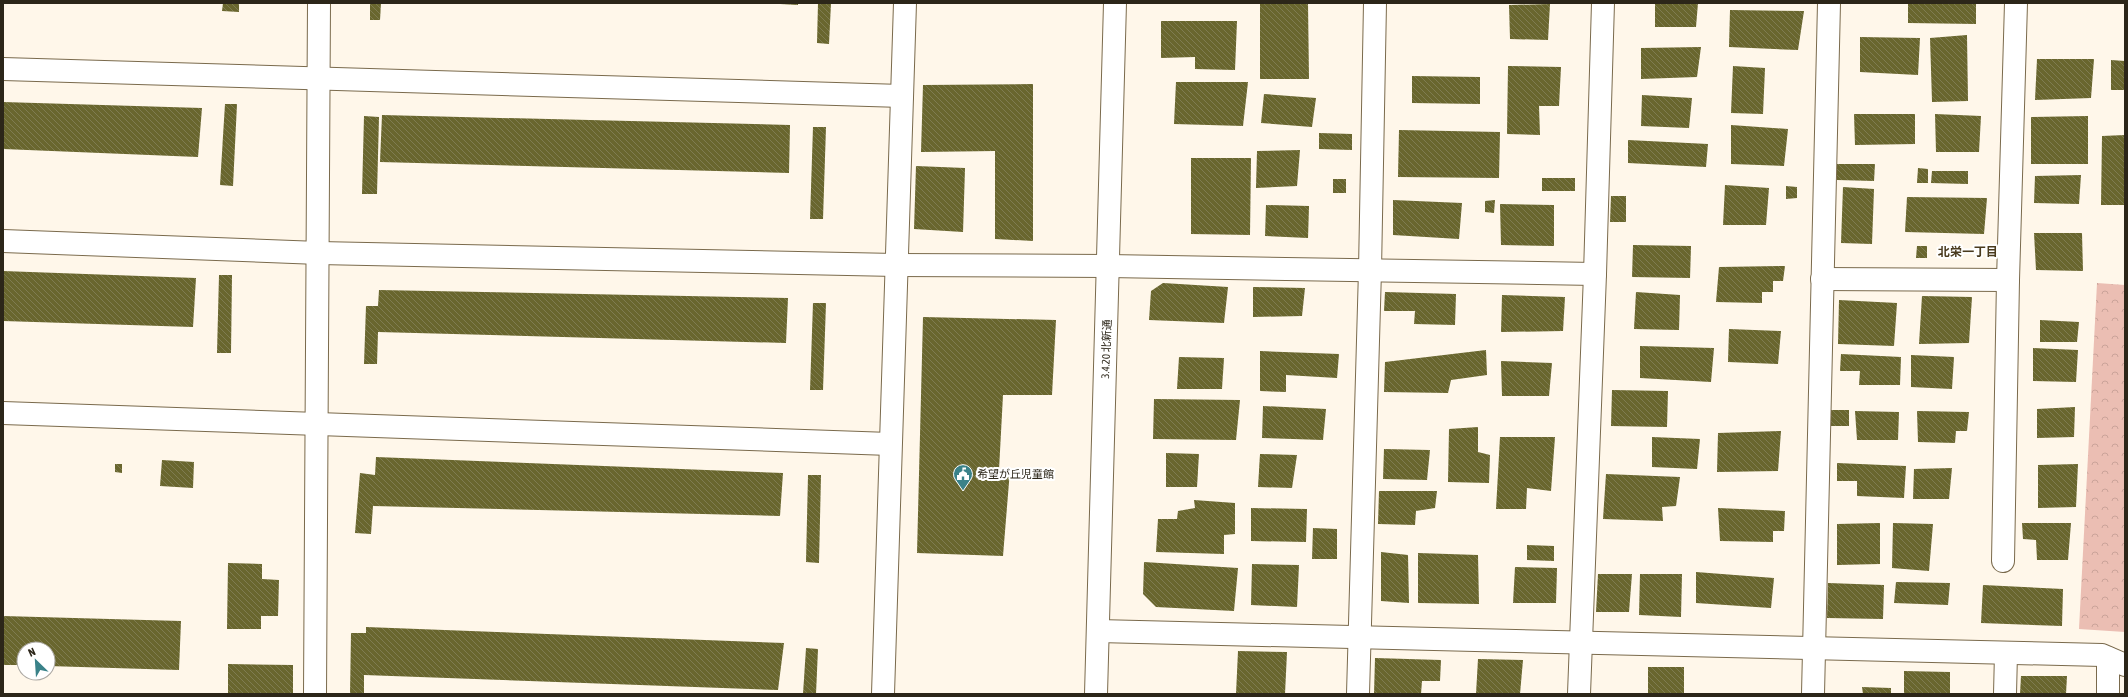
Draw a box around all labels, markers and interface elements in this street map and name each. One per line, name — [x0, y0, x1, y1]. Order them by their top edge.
district label: 北栄一丁目 — [1938, 245, 1998, 259]
street label: 3.4.20 北新通 — [1099, 319, 1113, 379]
public building icon: 希望が丘児童館 — [952, 463, 974, 491]
place label: 希望が丘児童館 — [977, 468, 1054, 480]
north arrow — [16, 641, 56, 681]
text: N — [26, 645, 37, 659]

